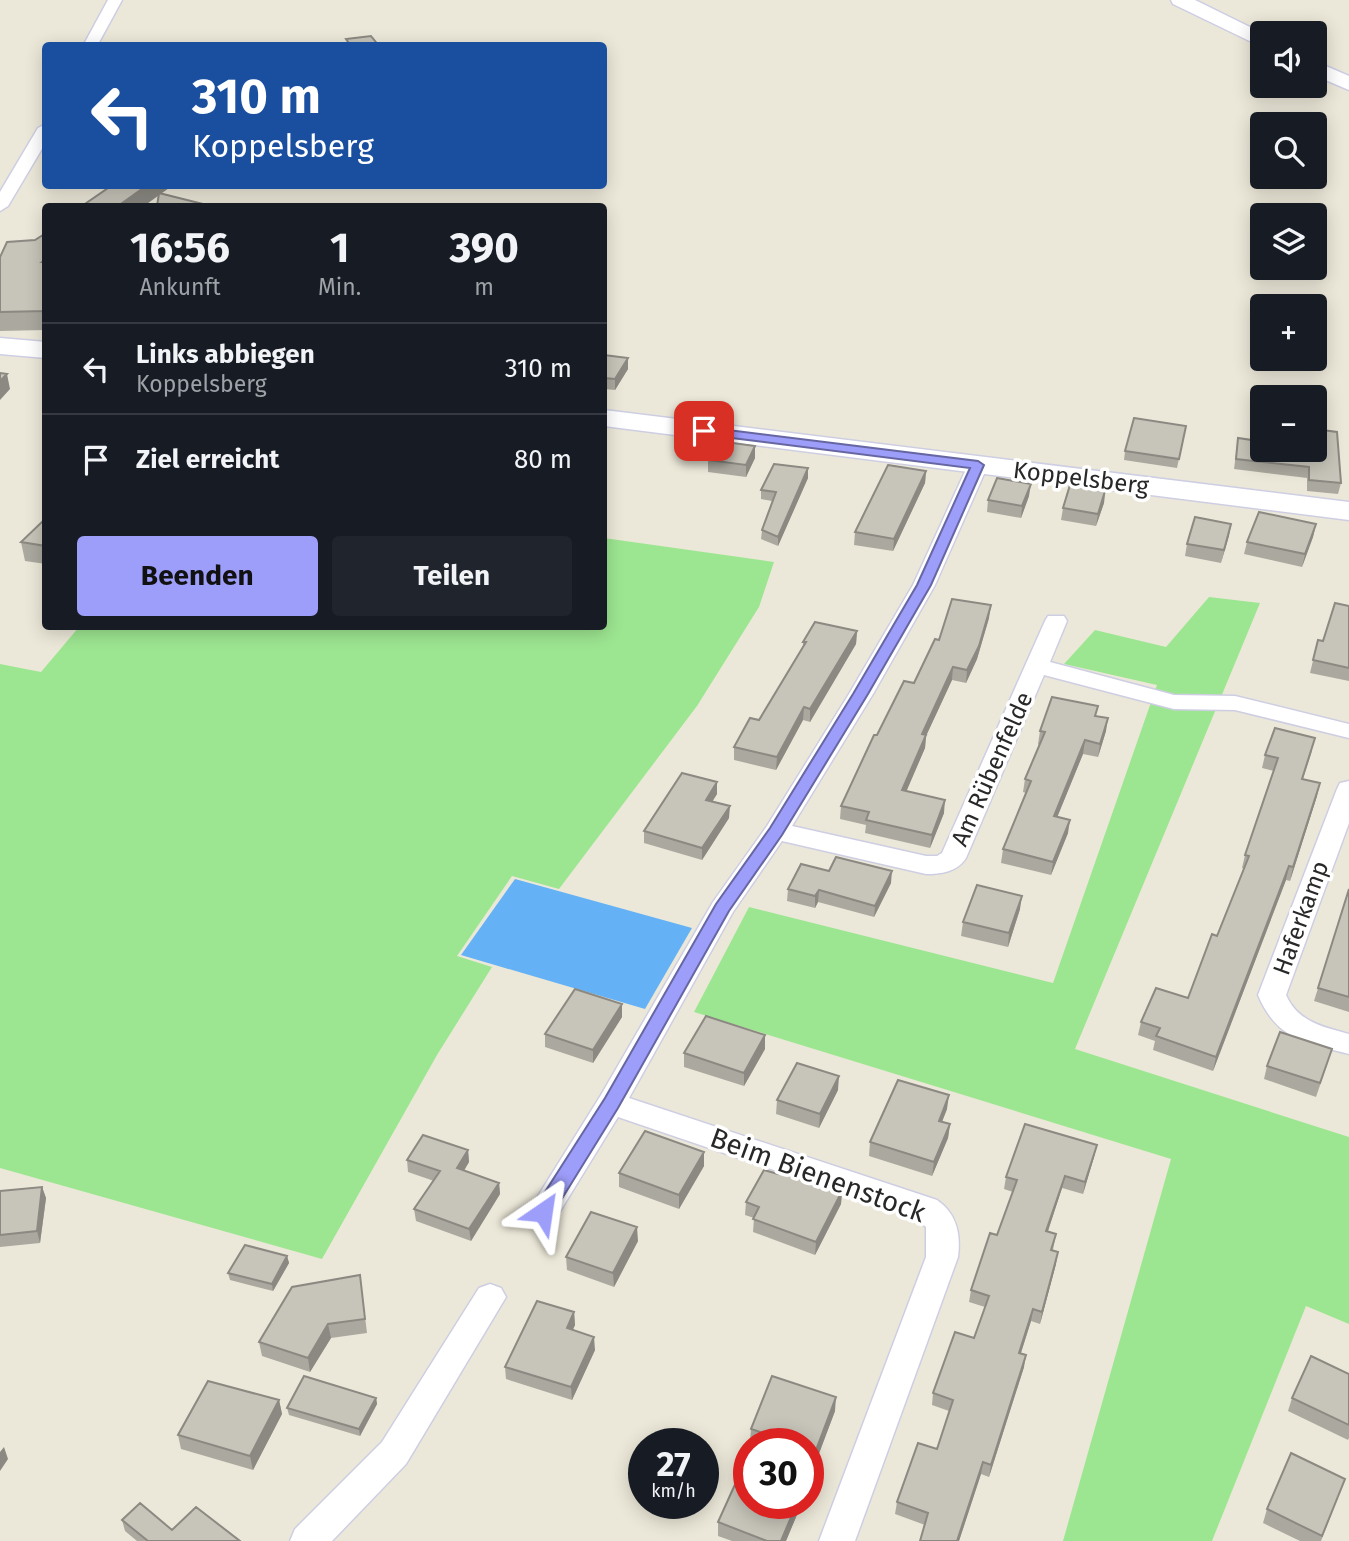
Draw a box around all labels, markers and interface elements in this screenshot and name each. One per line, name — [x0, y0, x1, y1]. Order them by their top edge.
map controls — [1250, 21, 1327, 462]
button: sound — [1250, 21, 1327, 98]
text: 310 m — [192, 67, 321, 126]
icon: left — [77, 70, 168, 161]
button: search — [1250, 112, 1327, 189]
text: Koppelsberg — [192, 127, 374, 165]
button: layers — [1250, 203, 1327, 280]
text: 16:56 — [130, 223, 230, 273]
text: 1 — [330, 223, 349, 273]
text: 390 — [449, 223, 519, 273]
text: Ankunft — [139, 273, 221, 301]
text: Min. — [318, 273, 361, 301]
text: m — [474, 273, 494, 301]
button: + — [1250, 294, 1327, 371]
text: Links abbiegen — [136, 339, 315, 370]
icon: left — [77, 350, 115, 388]
text: 310 m — [505, 353, 572, 384]
text: Koppelsberg — [136, 370, 267, 398]
button: − — [1250, 385, 1327, 462]
pin — [674, 401, 734, 461]
icon: arrive — [685, 412, 723, 450]
icon: arrive — [77, 441, 115, 479]
text: Ziel erreicht — [136, 444, 279, 475]
text: 80 m — [514, 444, 572, 475]
street label: Koppelsberg — [1012, 456, 1151, 500]
button: Beenden — [77, 536, 318, 616]
button: Teilen — [332, 536, 572, 616]
street label: Am Rübenfelde — [945, 688, 1039, 850]
street label: Haferkamp — [1267, 857, 1335, 979]
street label: Beim Bienenstock — [706, 1121, 931, 1229]
position arrow — [506, 1175, 580, 1249]
speed limit sign: 30 — [733, 1428, 824, 1519]
text: 27 — [656, 1443, 691, 1485]
text: km/h — [651, 1480, 696, 1502]

